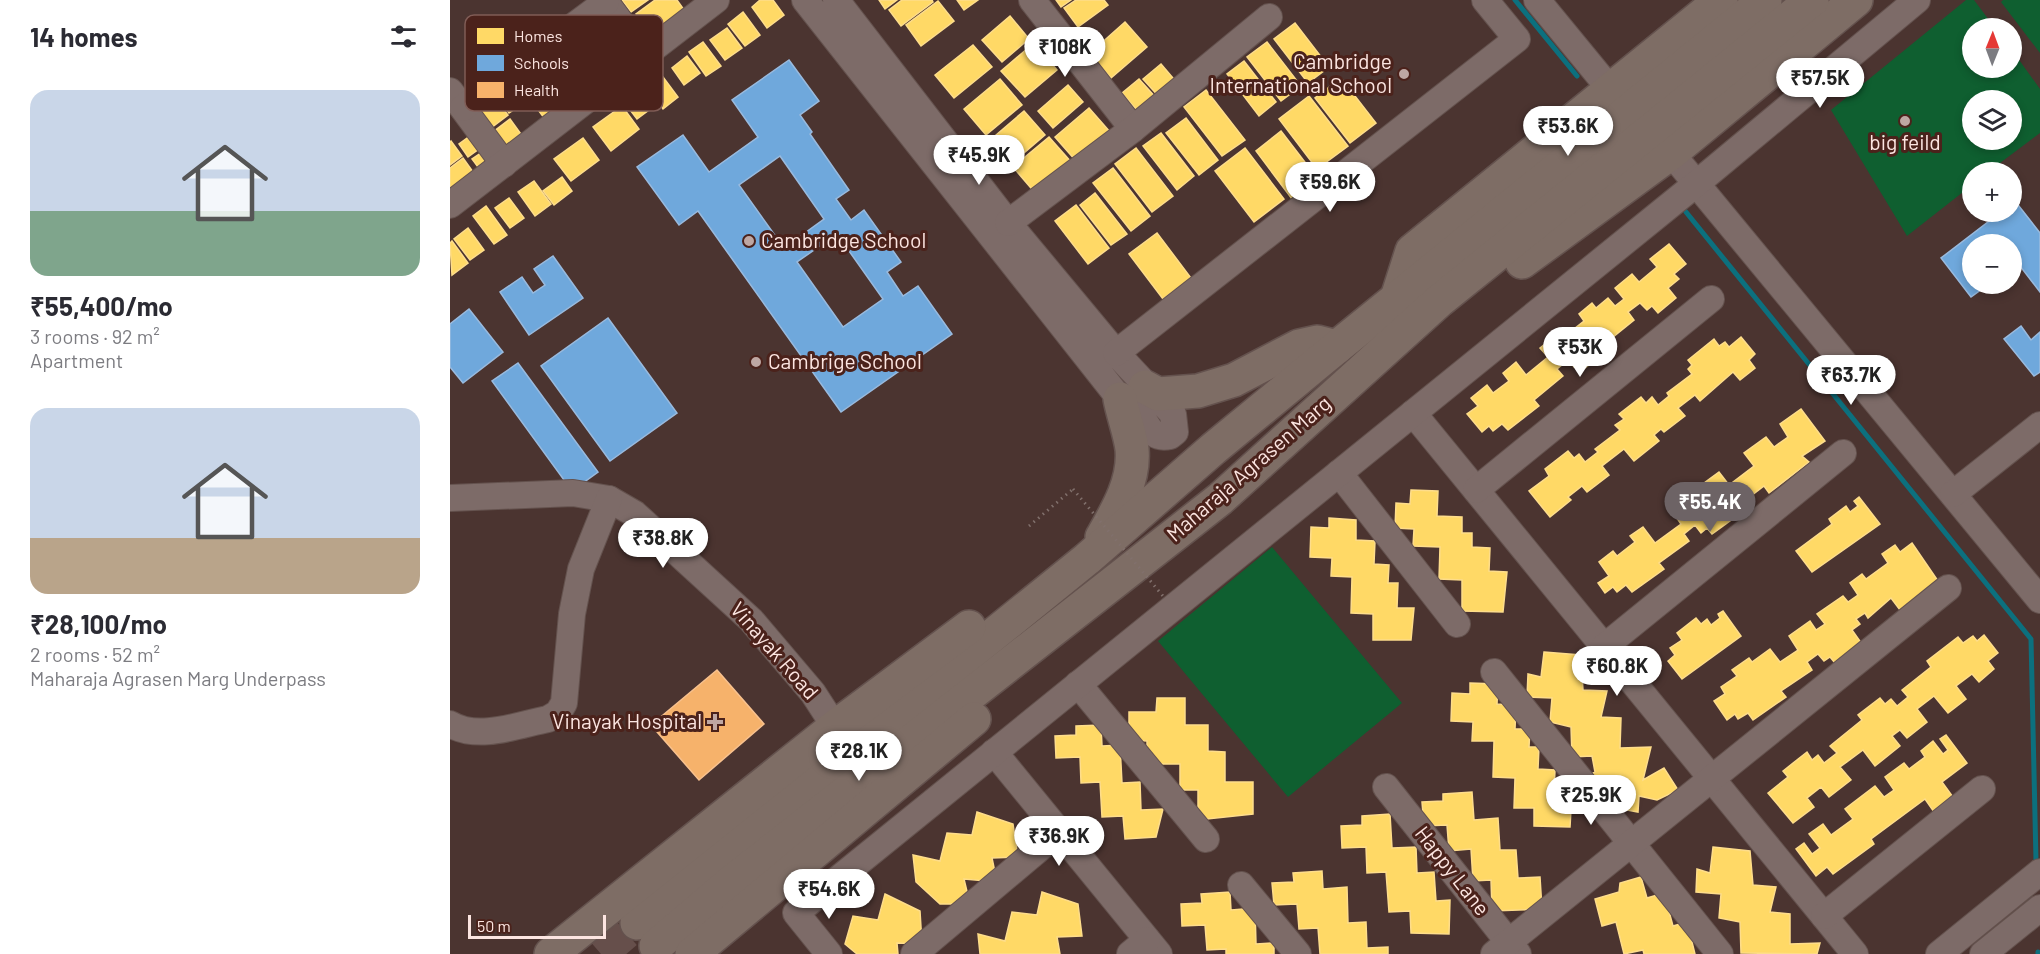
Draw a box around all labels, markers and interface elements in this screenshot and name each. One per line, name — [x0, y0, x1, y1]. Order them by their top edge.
legend — [465, 15, 663, 111]
north arrow — [1962, 18, 2022, 78]
map controls — [1962, 18, 2022, 294]
icon: filters — [387, 20, 420, 53]
text: 14 homes — [30, 21, 137, 52]
text: Homes — [514, 26, 562, 45]
pin: ₹108K — [1023, 27, 1107, 78]
text: ₹108K — [1038, 34, 1092, 58]
place label: Cambridge International School — [1210, 48, 1392, 97]
text: Schools — [514, 53, 569, 72]
pin: ₹57.5K — [1771, 58, 1869, 109]
text: ₹57.5K — [1790, 65, 1850, 89]
marker: Cambridge International School — [1397, 67, 1411, 81]
text: Health — [514, 80, 559, 99]
button: layers — [1962, 90, 2022, 150]
pin: ₹53.6K — [1519, 106, 1617, 157]
text: ₹53.6K — [1537, 113, 1599, 137]
marker: big feild — [1898, 114, 1912, 128]
icon: home — [171, 129, 279, 237]
place label: big feild — [1869, 129, 1941, 154]
pin: ₹45.9K — [930, 135, 1028, 186]
text: ₹45.9K — [948, 142, 1010, 166]
pin: ₹59.6K — [1281, 162, 1379, 213]
button: + — [1962, 162, 2022, 222]
text: ₹59.6K — [1299, 169, 1361, 193]
place label: Cambridge School — [761, 227, 926, 252]
marker: Cambridge School — [742, 234, 756, 248]
button: − — [1962, 234, 2022, 294]
text: ₹55,400/mo — [30, 290, 173, 321]
text: 3 rooms · 92 m² — [30, 324, 160, 348]
pin: ₹53K — [1544, 327, 1616, 378]
text: ₹53K — [1557, 334, 1603, 358]
text: Apartment — [30, 348, 123, 372]
place label: Cambrige School — [768, 348, 922, 373]
marker: Cambrige School — [749, 355, 763, 369]
pin: ₹63.7K — [1802, 355, 1900, 406]
text: ₹63.7K — [1821, 362, 1881, 386]
street label: Maharaja Agrasen Marg — [1161, 390, 1335, 546]
icon: home — [171, 447, 279, 555]
pin: ₹55.4K — [1661, 482, 1759, 533]
text: ₹55.4K — [1678, 489, 1742, 513]
pin: ₹38.8K — [614, 518, 712, 569]
text: ₹38.8K — [632, 525, 694, 549]
street label: Vinayak Road — [726, 596, 824, 704]
text: ₹28,100/mo — [30, 608, 167, 639]
text: 2 rooms · 52 m² — [30, 642, 160, 666]
pin: ₹60.8K — [1568, 646, 1666, 697]
text: ₹60.8K — [1586, 653, 1648, 677]
text: Maharaja Agrasen Marg Underpass — [30, 666, 326, 690]
place label: Vinayak Hospital — [552, 708, 702, 733]
marker: Vinayak Hospital — [706, 713, 724, 731]
pin: ₹28.1K — [810, 731, 908, 782]
text: ₹28.1K — [830, 738, 888, 762]
pin: ₹25.9K — [1542, 775, 1640, 826]
text: ₹25.9K — [1560, 782, 1622, 806]
pin: ₹36.9K — [1010, 816, 1108, 867]
street label: Happy Lane — [1411, 820, 1496, 920]
text: ₹36.9K — [1028, 823, 1090, 847]
pin: ₹54.6K — [780, 869, 878, 920]
text: ₹54.6K — [798, 876, 860, 900]
scale bar — [468, 912, 606, 940]
text: 50 m — [477, 916, 511, 935]

